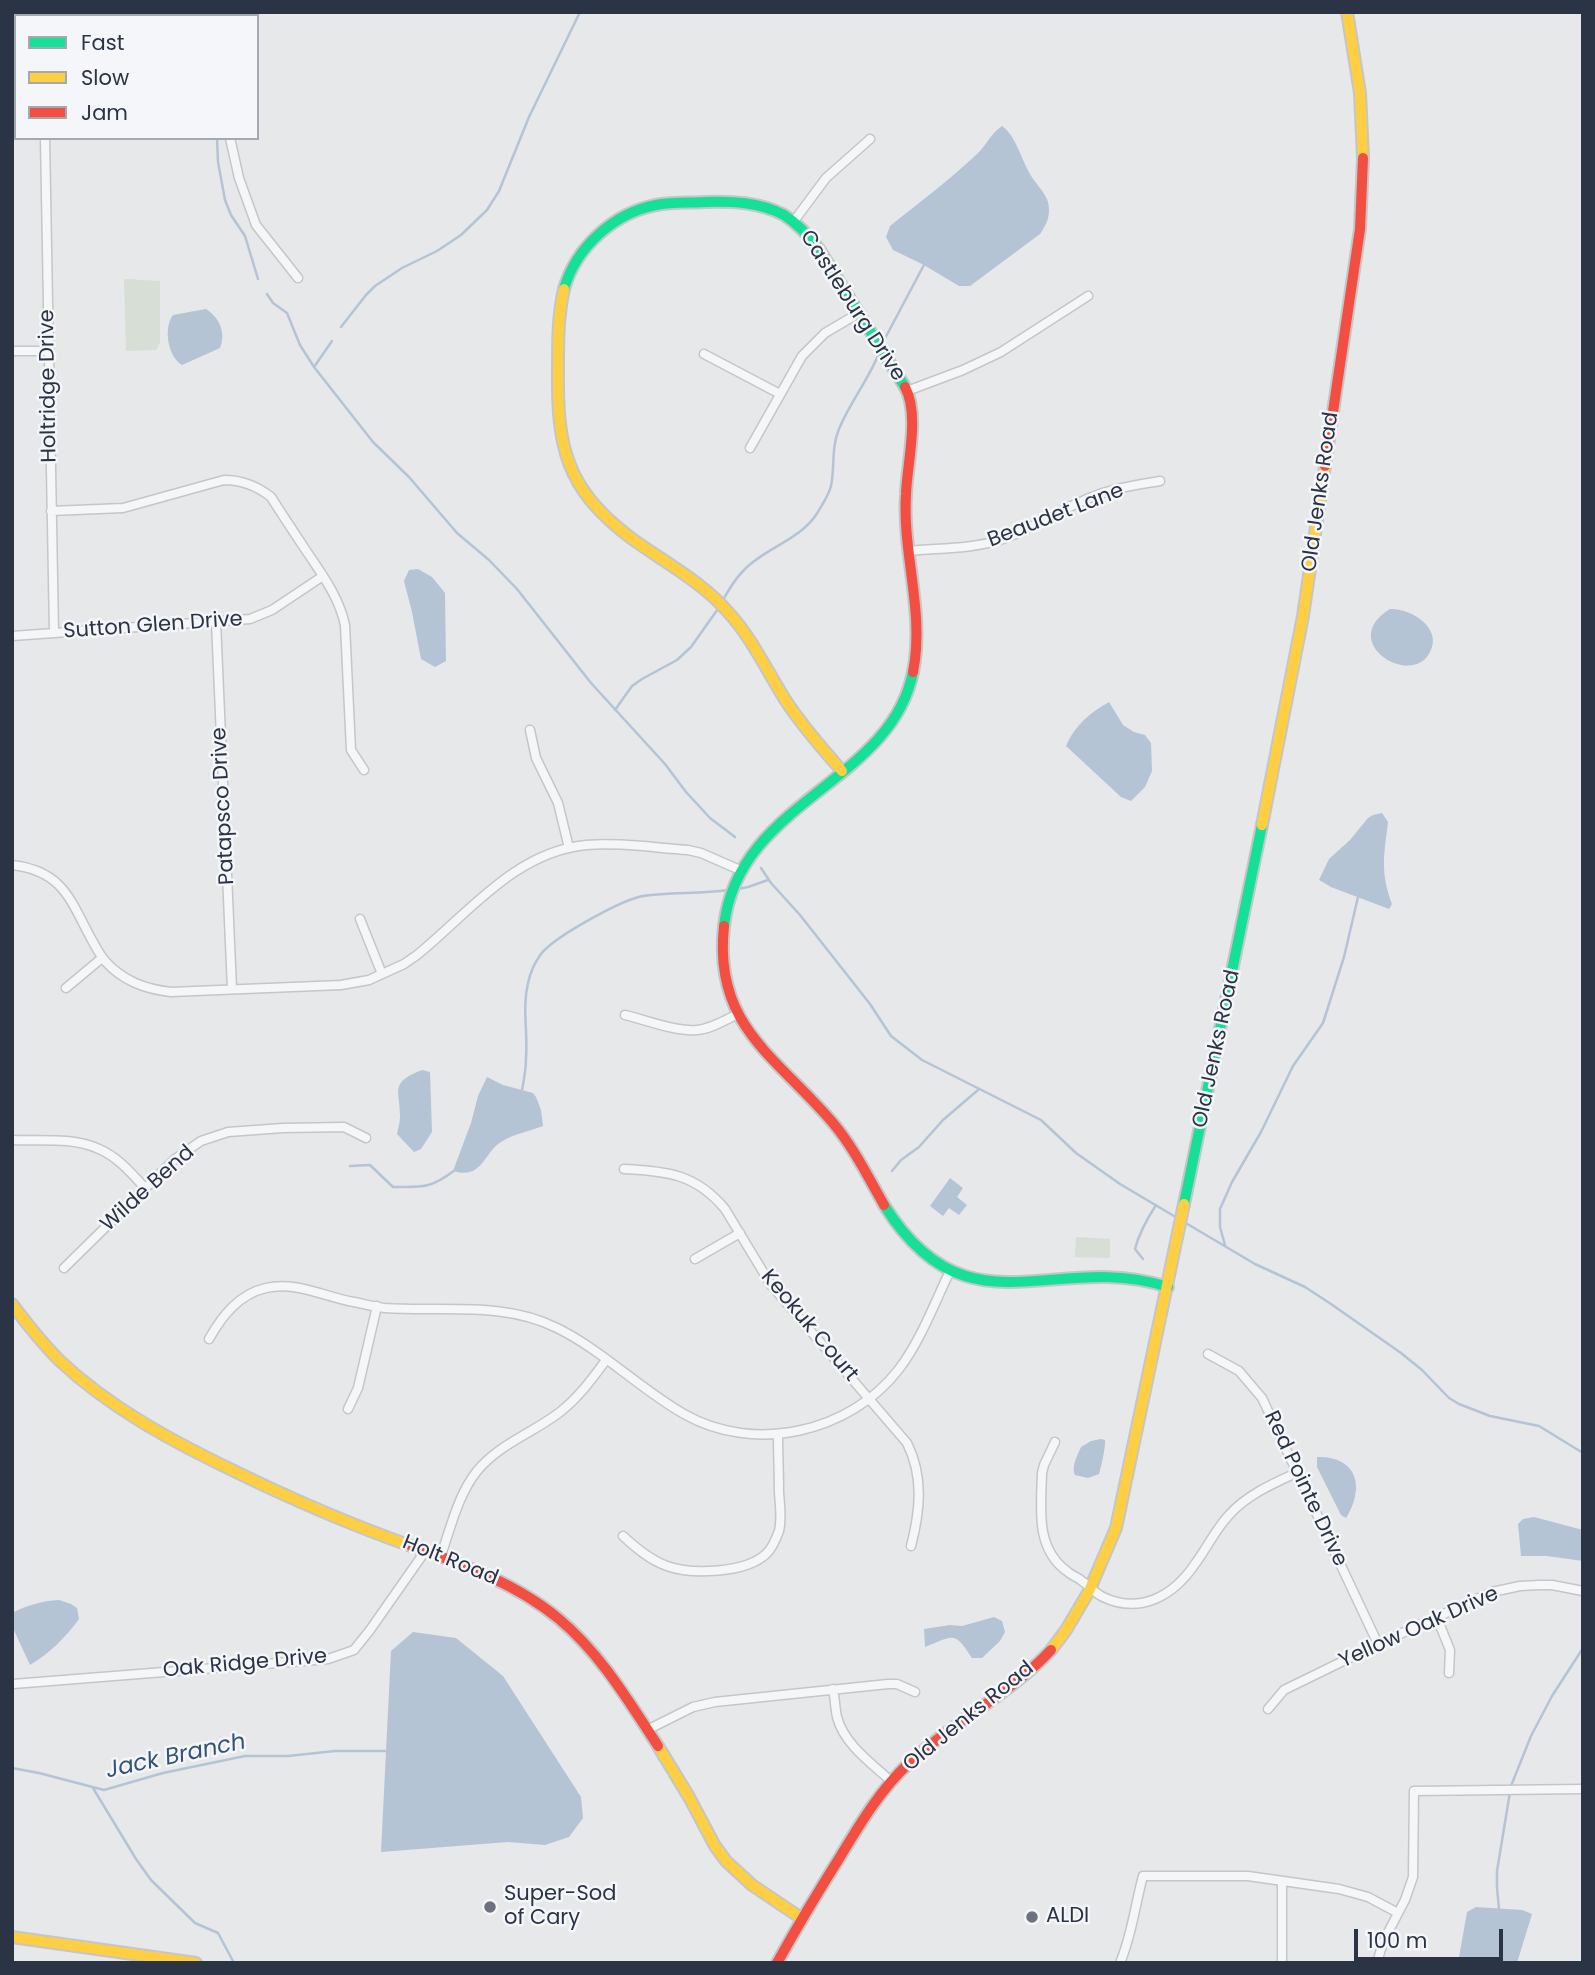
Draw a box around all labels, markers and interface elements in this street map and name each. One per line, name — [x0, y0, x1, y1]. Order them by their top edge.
legend — [14, 14, 259, 140]
text: Fast — [81, 28, 124, 57]
text: Slow — [81, 63, 129, 92]
text: Jam — [81, 98, 128, 127]
street label: Castleburg Drive — [794, 226, 910, 386]
street label: Holtridge Drive — [35, 309, 63, 463]
street label: Old Jenks Road — [1297, 411, 1345, 573]
street label: Beaudet Lane — [984, 478, 1128, 554]
street label: Sutton Glen Drive — [62, 607, 244, 645]
street label: Patapsco Drive — [207, 727, 241, 885]
street label: Old Jenks Road — [1188, 968, 1246, 1130]
street label: Wilde Bend — [96, 1140, 200, 1238]
street label: Keokuk Court — [755, 1265, 863, 1387]
street label: Red Pointe Drive — [1258, 1407, 1352, 1571]
street label: Holt Road — [398, 1530, 502, 1592]
street label: Yellow Oak Drive — [1335, 1582, 1503, 1674]
street label: Oak Ridge Drive — [162, 1644, 328, 1684]
street label: Old Jenks Road — [898, 1657, 1040, 1777]
water label: Jack Branch — [104, 1729, 248, 1785]
place label: Super-Sod of Cary — [504, 1882, 616, 1932]
marker: Super-Sod of Cary — [482, 1899, 498, 1915]
place label: ALDI — [1046, 1904, 1089, 1930]
marker: ALDI — [1024, 1909, 1040, 1925]
scale bar — [1357, 1916, 1506, 1960]
text: 100 m — [1367, 1926, 1427, 1955]

